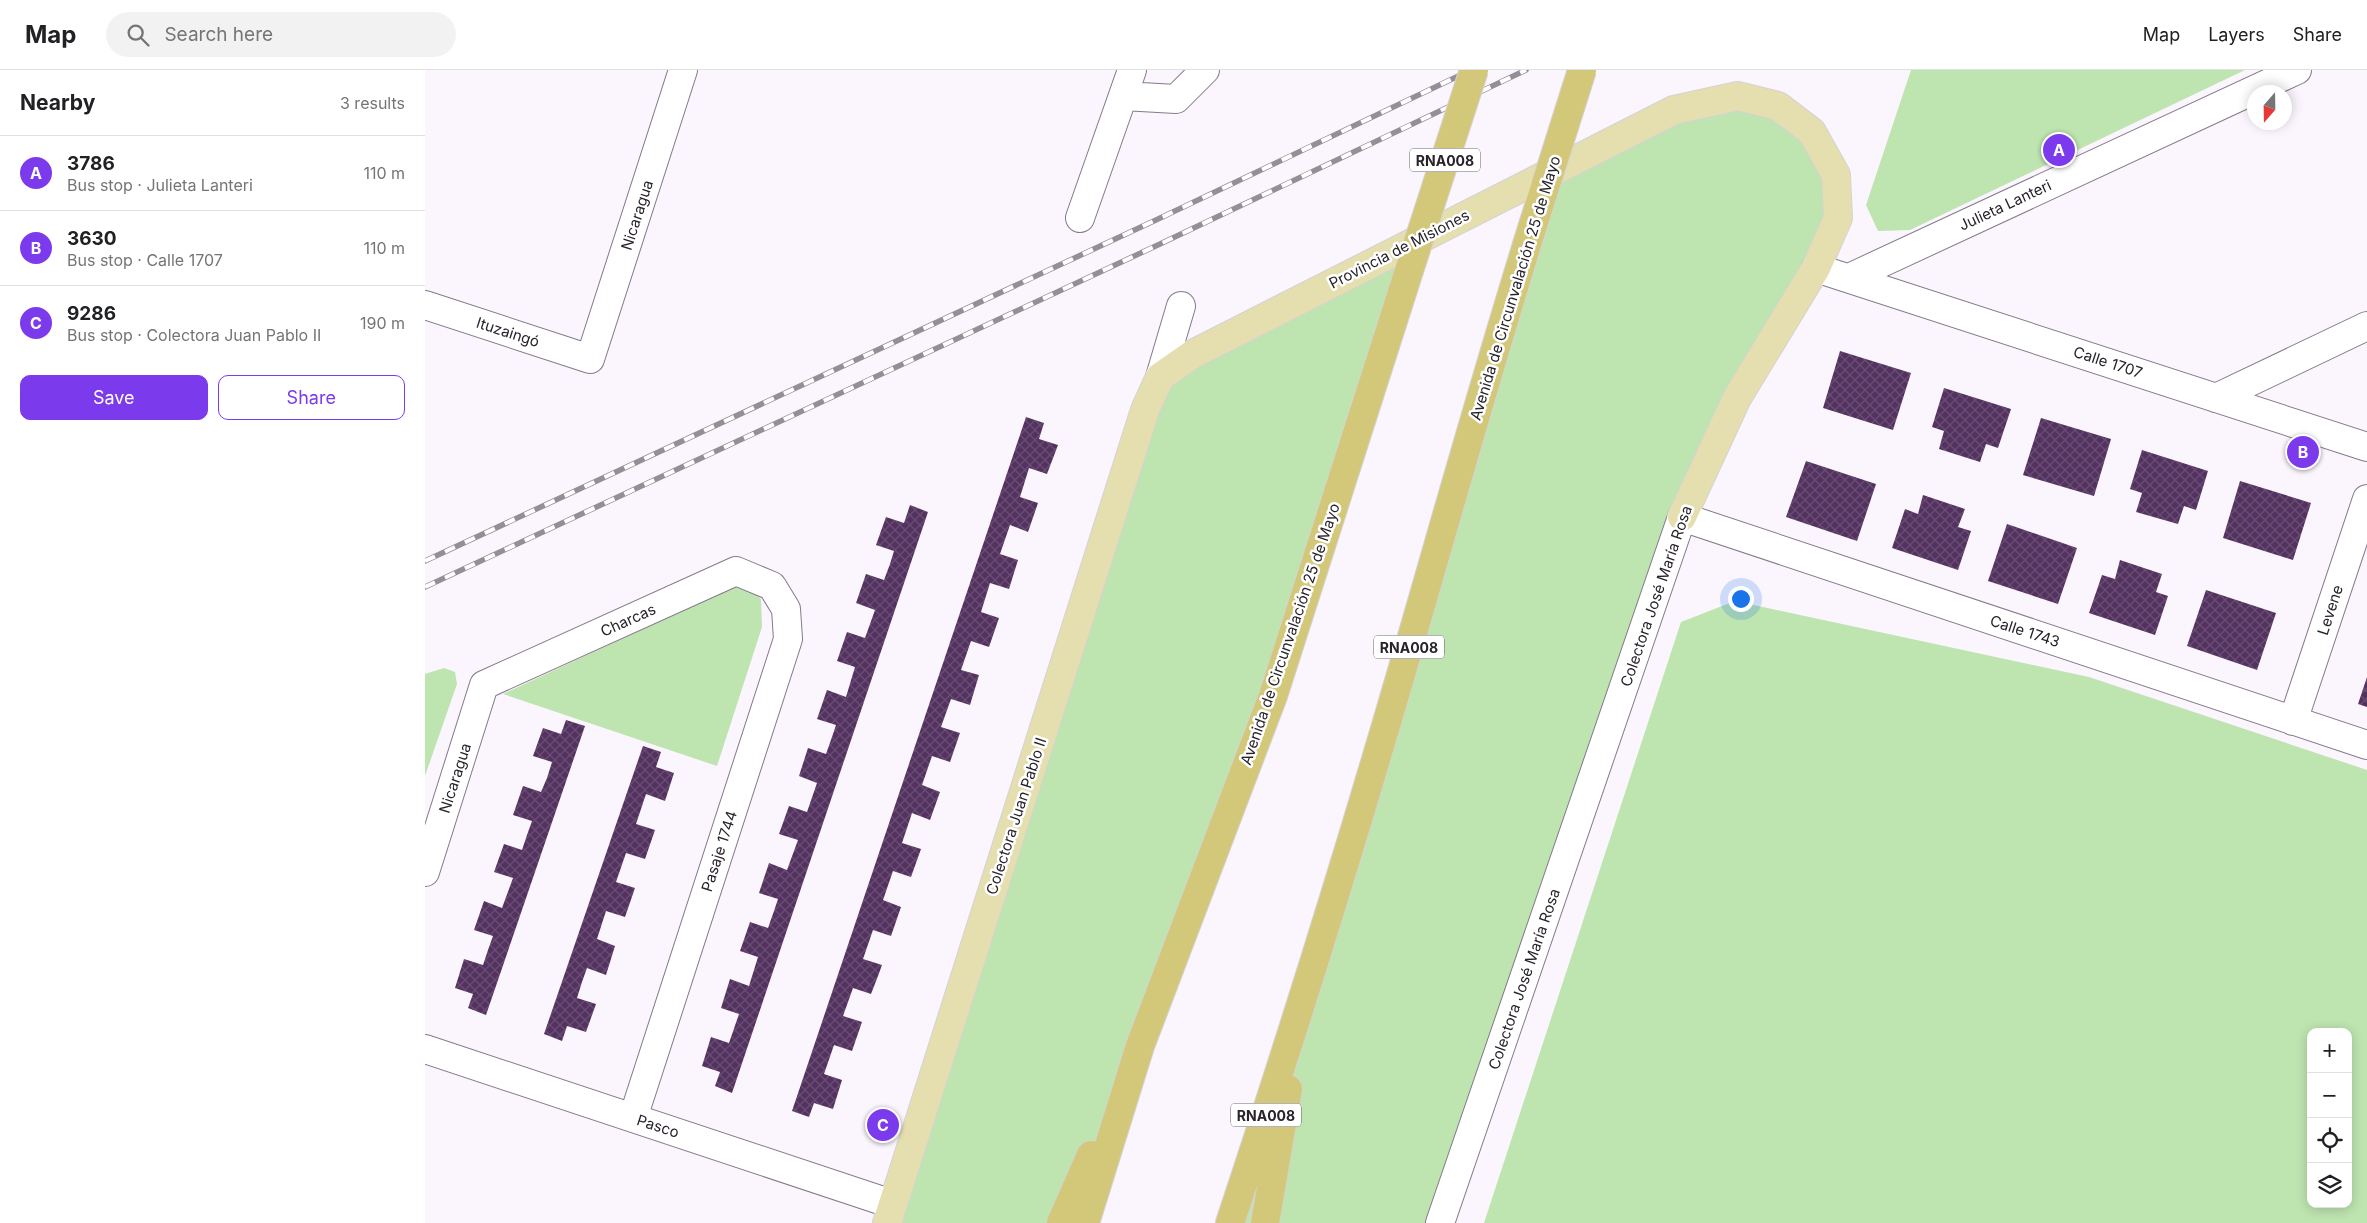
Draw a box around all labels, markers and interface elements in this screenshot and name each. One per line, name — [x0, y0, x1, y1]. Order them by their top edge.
search box — [106, 12, 456, 57]
text: Map — [25, 20, 76, 49]
icon: search — [124, 21, 152, 49]
text: Search here — [164, 23, 273, 46]
text: Map — [2143, 24, 2180, 45]
text: Layers — [2208, 24, 2265, 45]
text: Share — [2293, 24, 2342, 45]
north arrow — [2247, 85, 2292, 130]
text: Nearby — [20, 90, 95, 115]
text: 3 results — [340, 93, 405, 113]
pin: A — [2043, 131, 2075, 169]
road number: RNA008 — [1410, 148, 1480, 172]
text: 3786 — [67, 152, 115, 175]
street label: Avenida de Circunvalación 25 de Mayo — [1466, 154, 1564, 422]
text: A — [30, 163, 42, 183]
text: 110 m — [363, 163, 405, 183]
text: Bus stop · Julieta Lanteri — [67, 175, 253, 195]
street label: Julieta Lanteri — [1956, 175, 2054, 235]
street label: Nicaragua — [617, 178, 657, 252]
street label: Provincia de Misiones — [1326, 205, 1472, 293]
text: 3630 — [67, 227, 117, 250]
text: B — [31, 238, 41, 258]
text: 110 m — [363, 238, 405, 258]
text: Bus stop · Calle 1707 — [67, 250, 223, 270]
text: 9286 — [67, 302, 116, 325]
text: C — [30, 313, 42, 333]
text: 190 m — [360, 313, 405, 333]
street label: Ituzaingó — [474, 313, 542, 351]
text: Bus stop · Colectora Juan Pablo II — [67, 325, 321, 345]
street label: Calle 1707 — [2071, 342, 2145, 382]
button: Save — [20, 375, 208, 420]
button: Share — [218, 375, 405, 420]
pin: B — [2287, 433, 2319, 471]
street label: Avenida de Circunvalación 25 de Mayo — [1236, 501, 1344, 767]
street label: Colectora José María Rosa — [1616, 503, 1696, 689]
street label: Levene — [2313, 583, 2347, 637]
your location — [1728, 586, 1754, 612]
street label: Charcas — [597, 599, 659, 641]
street label: Calle 1743 — [1988, 611, 2062, 651]
road number: RNA008 — [1374, 636, 1444, 658]
street label: Colectora Juan Pablo II — [982, 735, 1050, 897]
street label: Nicaragua — [435, 741, 475, 815]
street label: Pasaje 1744 — [697, 808, 741, 894]
street label: Colectora José María Rosa — [1484, 886, 1564, 1072]
map controls — [2307, 1028, 2352, 1208]
button: + — [2307, 1028, 2352, 1073]
button: − — [2307, 1073, 2352, 1118]
road number: RNA008 — [1231, 1104, 1301, 1126]
pin: C — [867, 1106, 899, 1144]
street label: Pasco — [634, 1110, 682, 1142]
button: locate — [2307, 1118, 2352, 1163]
button: layers — [2307, 1163, 2352, 1208]

